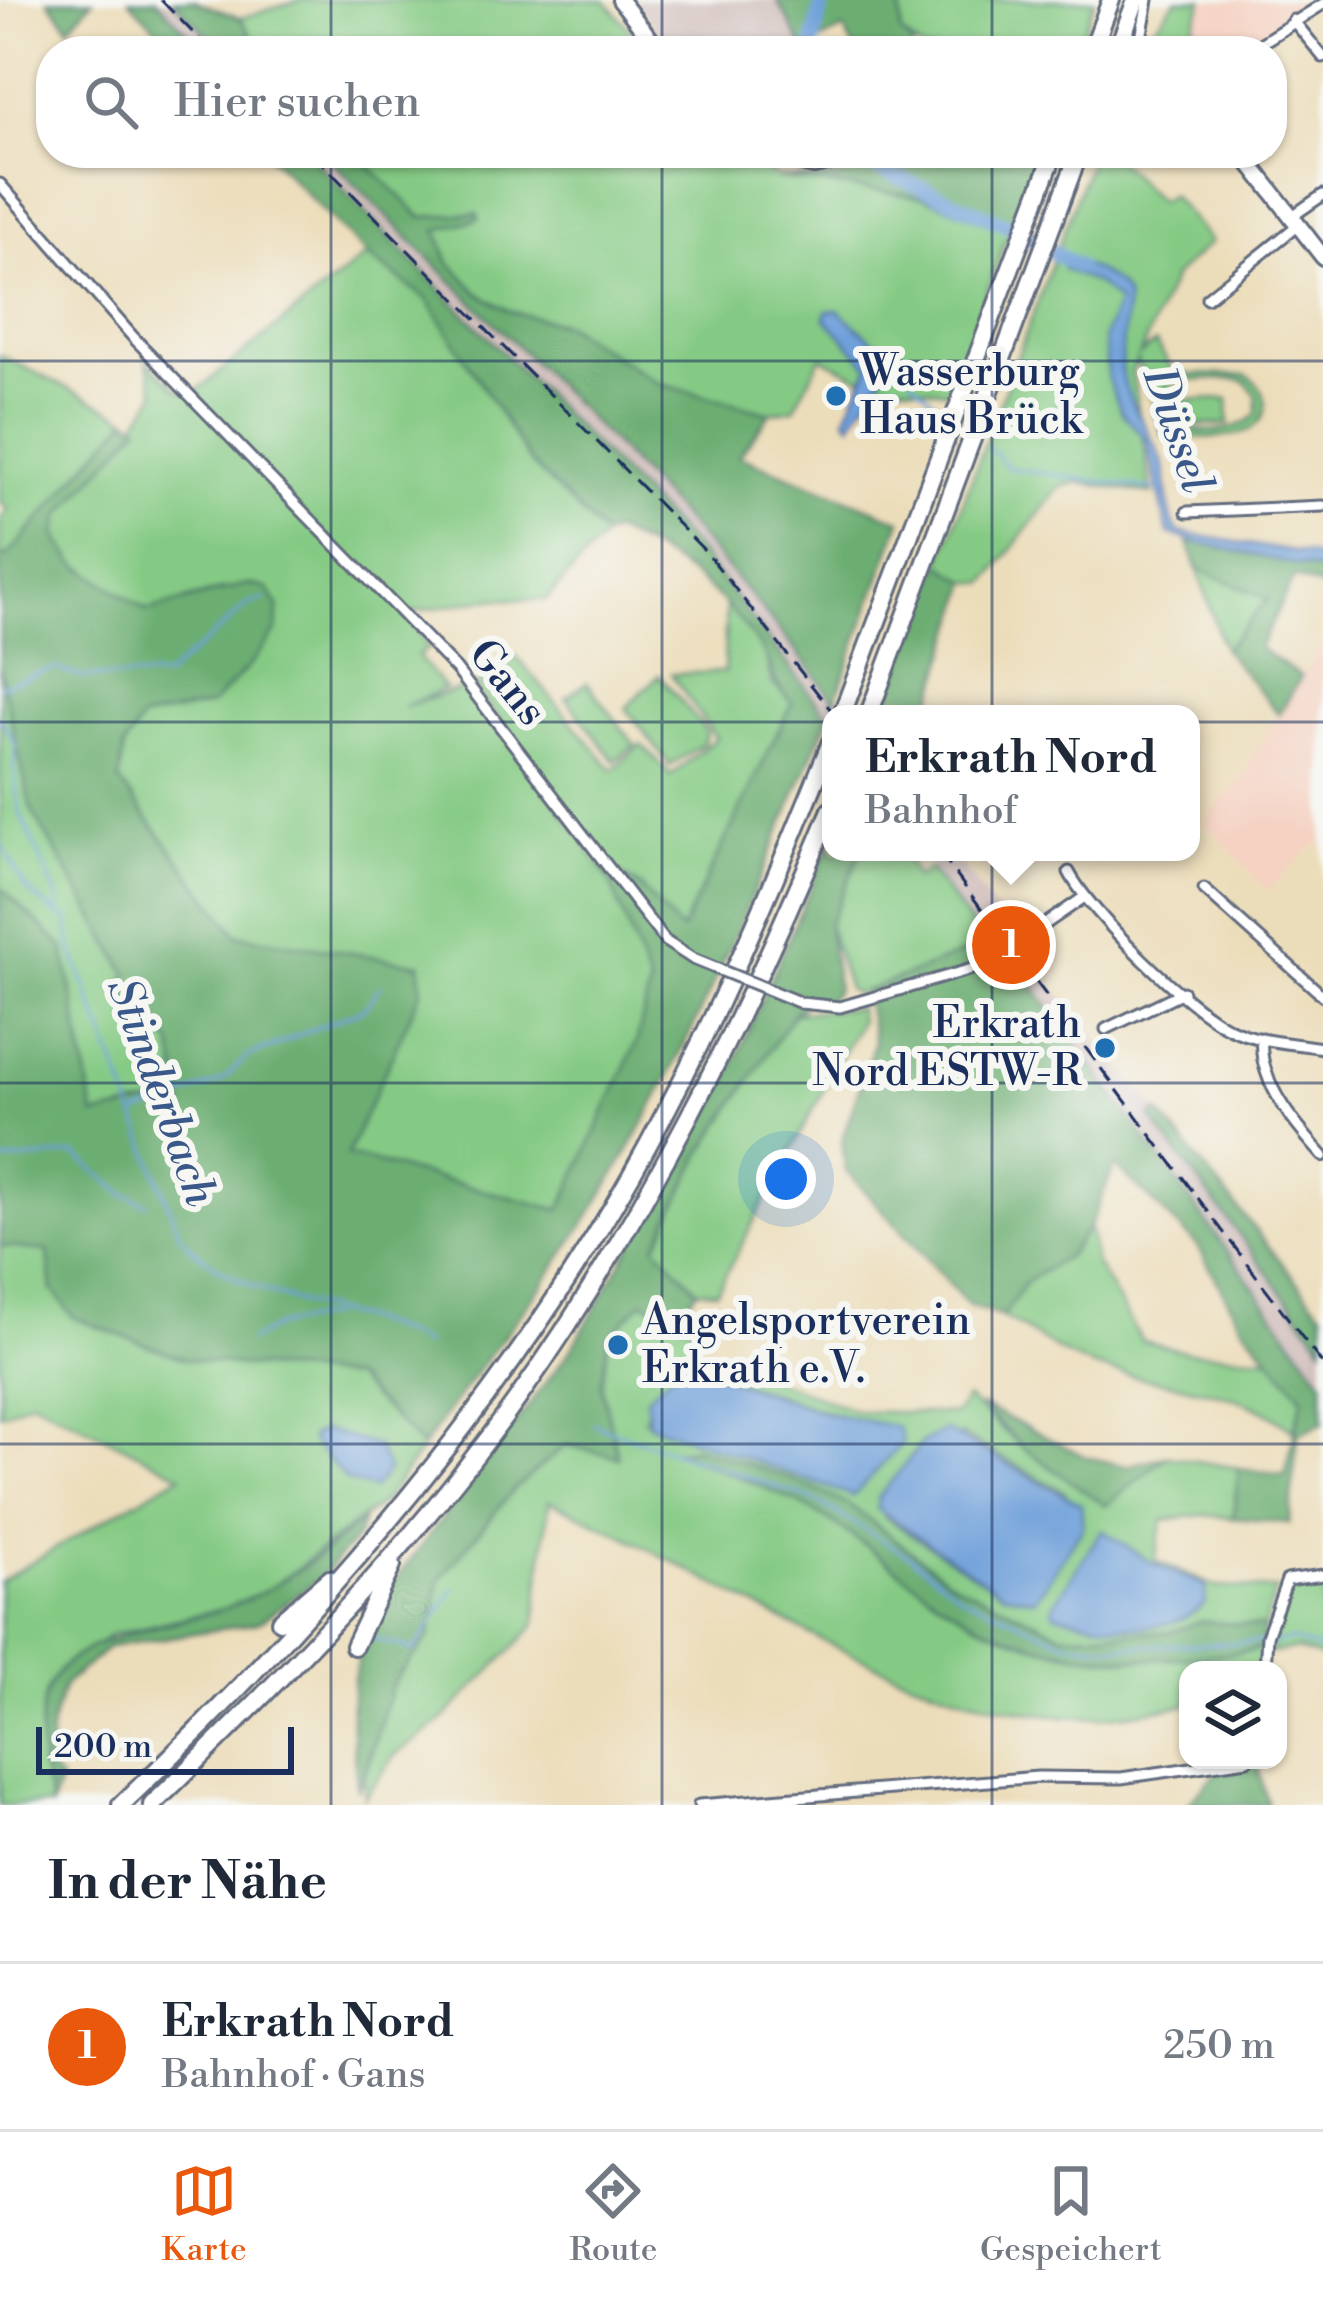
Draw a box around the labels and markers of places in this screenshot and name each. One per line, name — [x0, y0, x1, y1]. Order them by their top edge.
place label: Wasserburg Haus Brück — [858, 346, 1084, 447]
marker: Wasserburg Haus Brück — [823, 383, 849, 409]
pin: 1 — [972, 900, 1050, 990]
place label: Erkrath Nord ESTW-R — [812, 998, 1082, 1099]
marker: Erkrath Nord ESTW-R — [1092, 1035, 1118, 1061]
place label: Angelsportverein Erkrath e.V. — [641, 1295, 971, 1396]
marker: Angelsportverein Erkrath e.V. — [605, 1332, 631, 1358]

